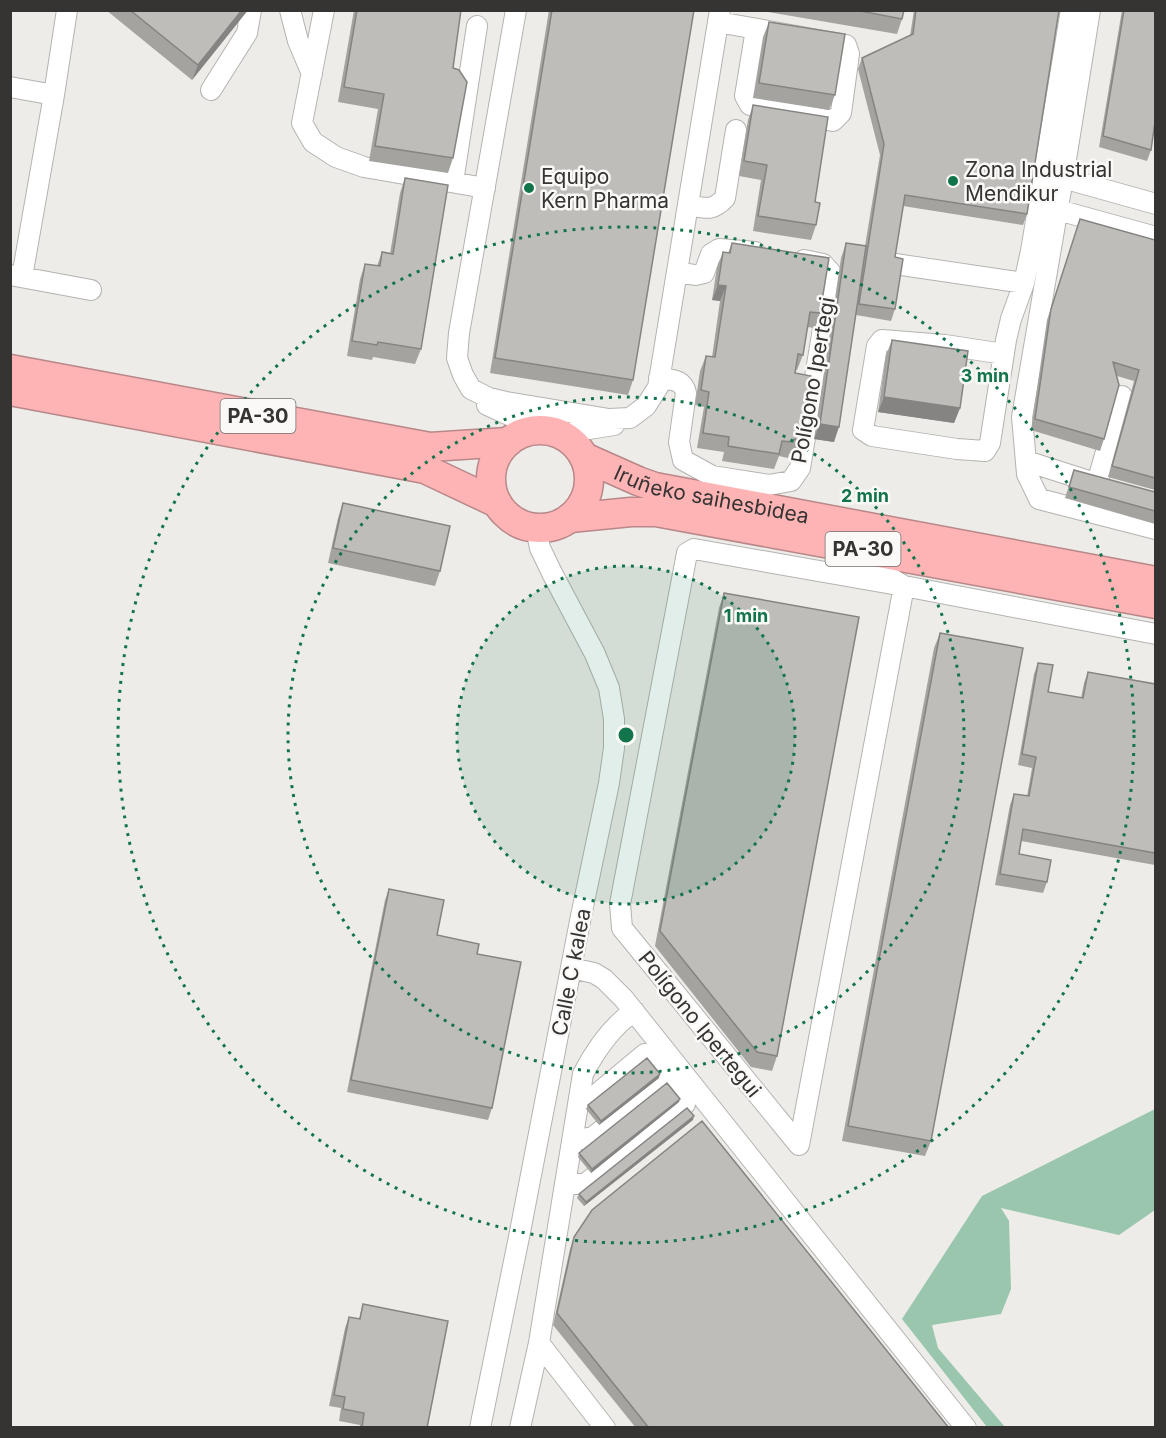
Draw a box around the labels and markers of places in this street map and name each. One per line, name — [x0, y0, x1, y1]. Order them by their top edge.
place label: Zona Industrial Mendikur — [965, 157, 1112, 206]
place label: Equipo Kern Pharma — [541, 164, 669, 213]
marker: Zona Industrial Mendikur — [946, 174, 960, 188]
marker: Equipo Kern Pharma — [522, 181, 536, 195]
centre of rings — [616, 725, 636, 745]

